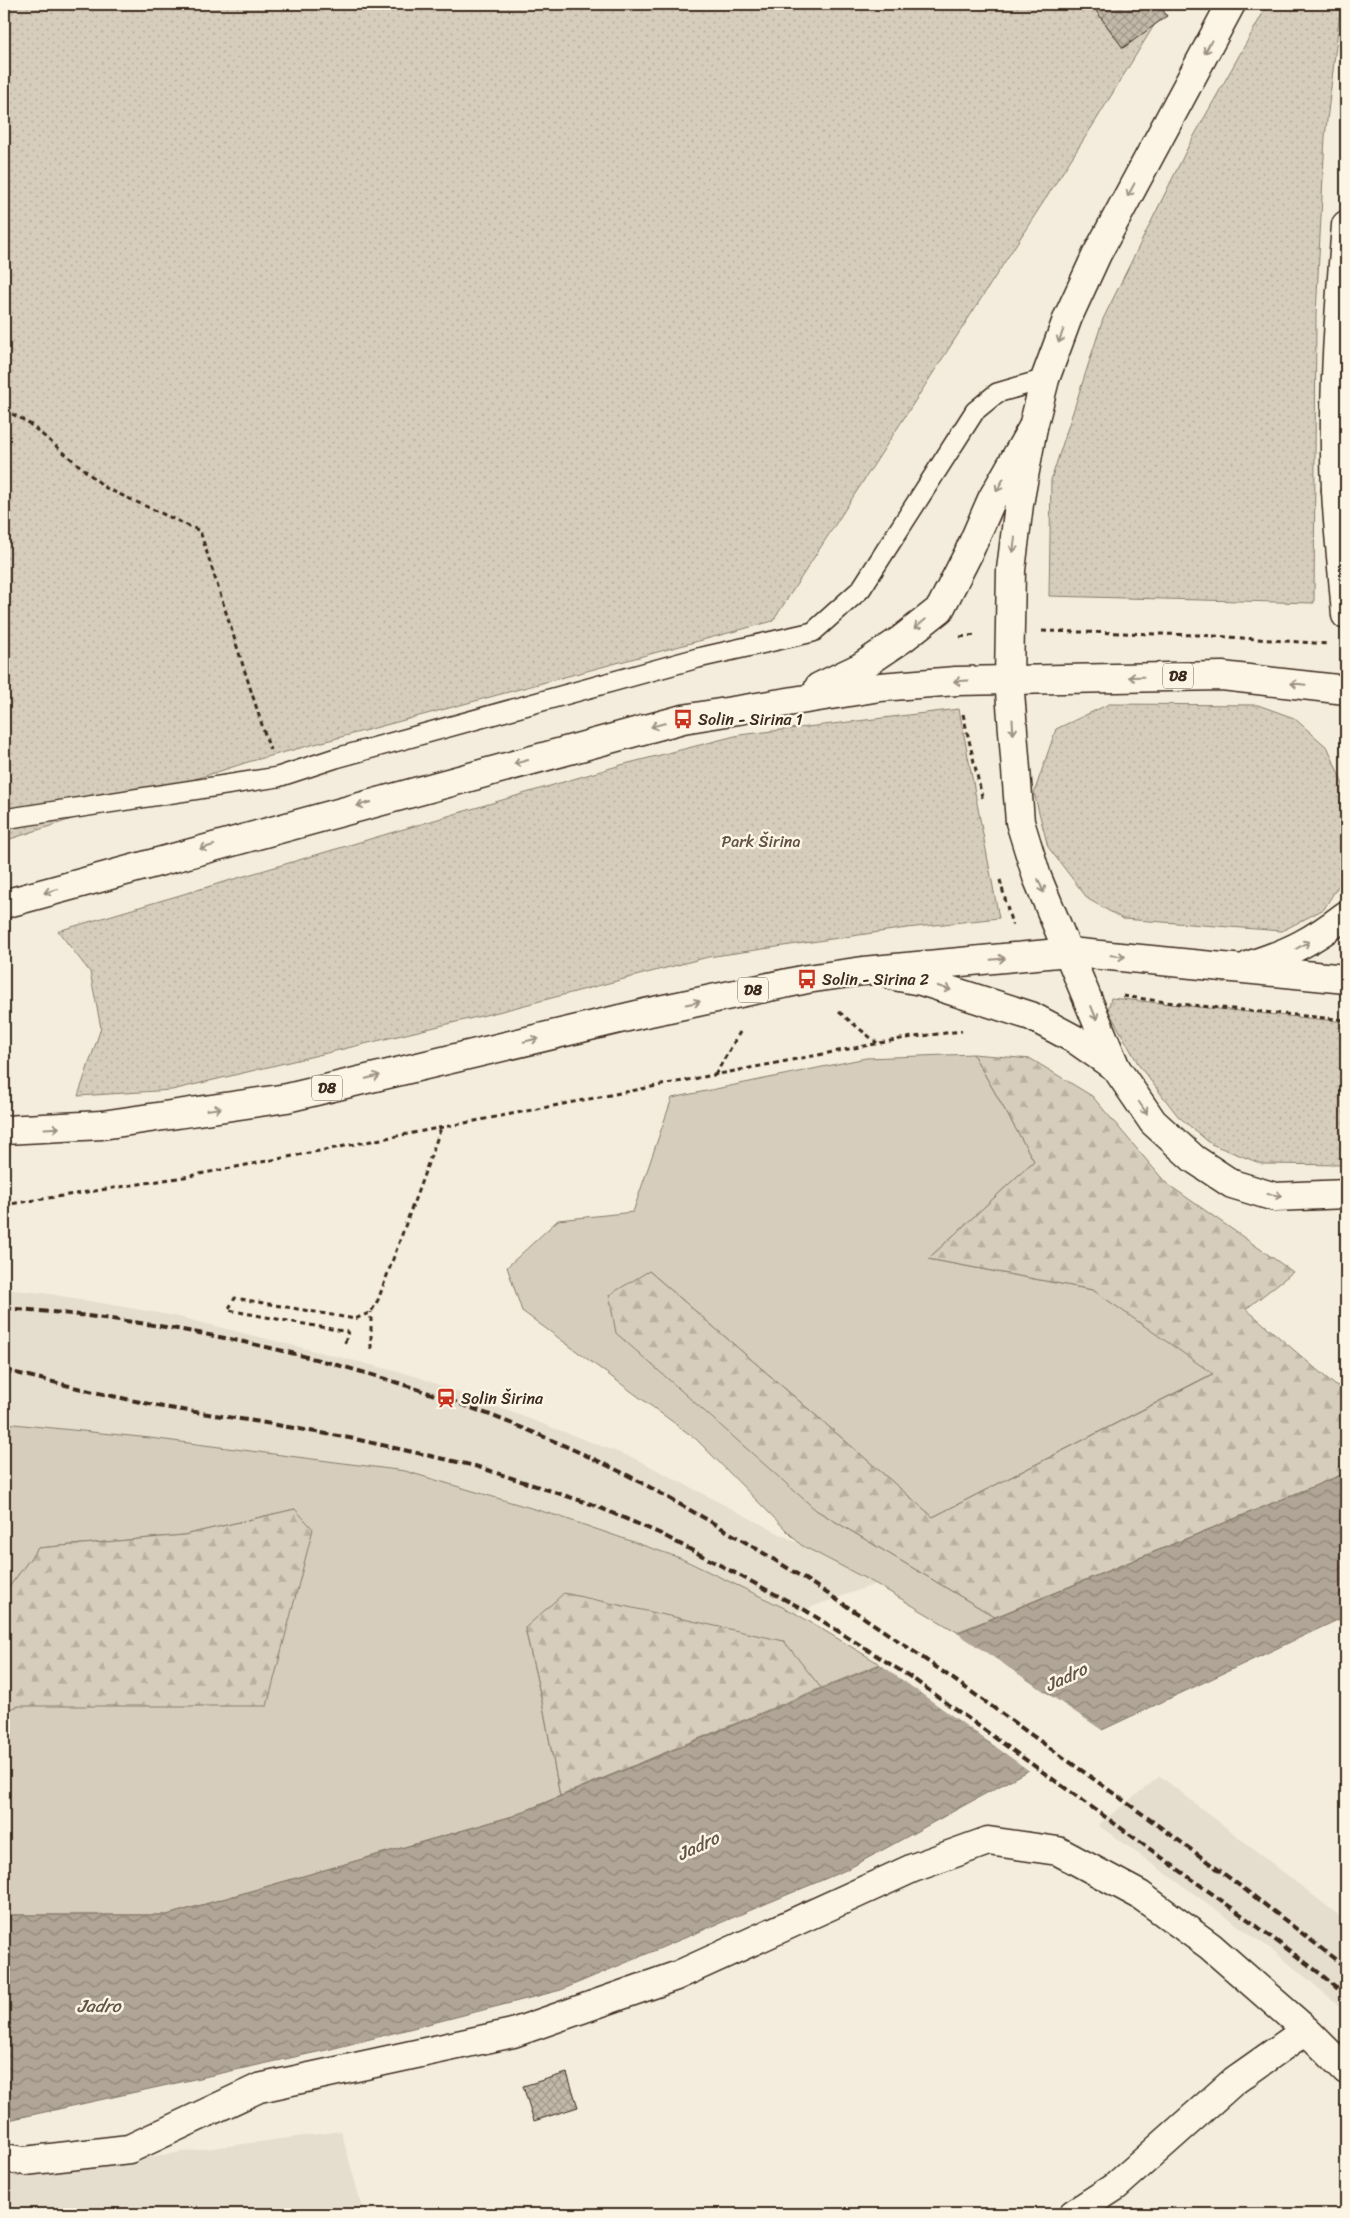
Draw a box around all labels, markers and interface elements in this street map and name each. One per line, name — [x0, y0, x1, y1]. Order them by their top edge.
one-way arrow — [1203, 39, 1213, 54]
one-way arrow — [1126, 182, 1135, 197]
one-way arrow — [1056, 328, 1065, 343]
one-way arrow — [995, 477, 1004, 492]
one-way arrow — [1009, 536, 1019, 552]
one-way arrow — [914, 619, 927, 630]
road number: D8 — [1163, 664, 1193, 688]
one-way arrow — [1128, 672, 1144, 682]
one-way arrow — [953, 676, 969, 685]
one-way arrow — [1290, 679, 1306, 689]
place label: Solin - Sirina 1 — [698, 705, 803, 734]
bus stop icon: Solin - Sirina 1 — [672, 708, 694, 730]
one-way arrow — [1008, 719, 1018, 735]
one-way arrow — [651, 721, 667, 730]
one-way arrow — [513, 758, 529, 767]
one-way arrow — [356, 800, 372, 810]
park label: Park Širina — [721, 827, 801, 856]
one-way arrow — [200, 843, 216, 853]
one-way arrow — [1036, 878, 1046, 893]
one-way arrow — [43, 887, 59, 896]
one-way arrow — [1296, 939, 1310, 949]
one-way arrow — [1109, 951, 1125, 961]
one-way arrow — [990, 954, 1006, 964]
place label: Solin - Sirina 2 — [822, 965, 929, 994]
bus stop icon: Solin - Sirina 2 — [796, 968, 818, 990]
road number: D8 — [738, 978, 768, 1002]
one-way arrow — [936, 984, 952, 994]
one-way arrow — [684, 998, 700, 1007]
one-way arrow — [1089, 1005, 1099, 1020]
one-way arrow — [523, 1035, 539, 1044]
one-way arrow — [364, 1072, 380, 1081]
road number: D8 — [312, 1076, 342, 1100]
one-way arrow — [1138, 1101, 1148, 1115]
one-way arrow — [205, 1103, 221, 1113]
one-way arrow — [44, 1123, 60, 1132]
one-way arrow — [1267, 1190, 1283, 1200]
place label: Solin Širina — [461, 1384, 544, 1413]
station icon: Solin Širina — [435, 1387, 457, 1409]
water label: Jadro — [1040, 1653, 1094, 1701]
water label: Jadro — [672, 1822, 726, 1870]
water label: Jadro — [77, 1990, 123, 2022]

